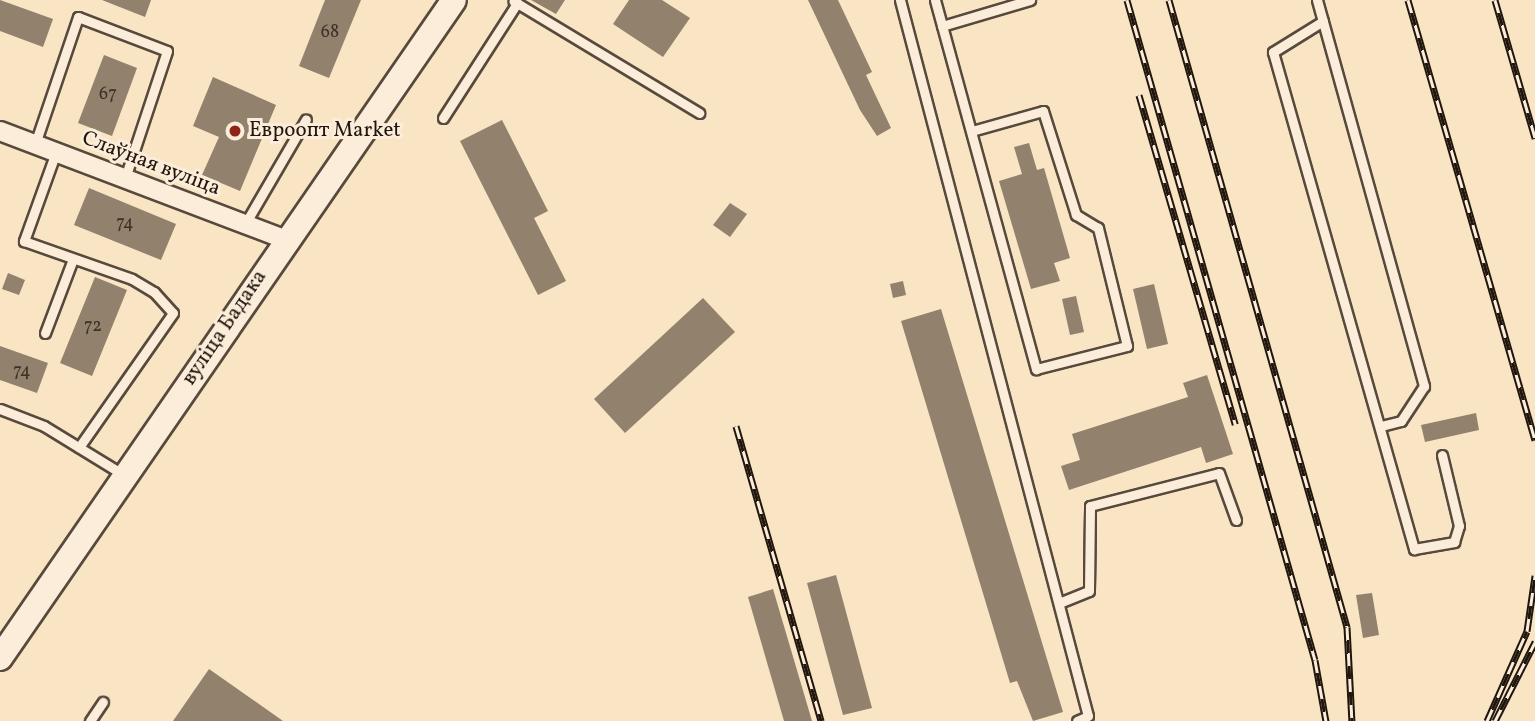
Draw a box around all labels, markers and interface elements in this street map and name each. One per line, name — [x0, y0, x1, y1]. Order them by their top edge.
house number: 68 — [321, 22, 339, 44]
house number: 67 — [99, 84, 117, 106]
place label: Евроопт Market — [249, 118, 401, 144]
marker: Евроопт Market — [227, 123, 243, 139]
street label: Слаўная вуліца — [78, 126, 224, 202]
house number: 74 — [116, 213, 134, 235]
street label: вуліца Бадака — [177, 266, 273, 390]
house number: 72 — [84, 316, 102, 338]
house number: 74 — [13, 361, 31, 383]

